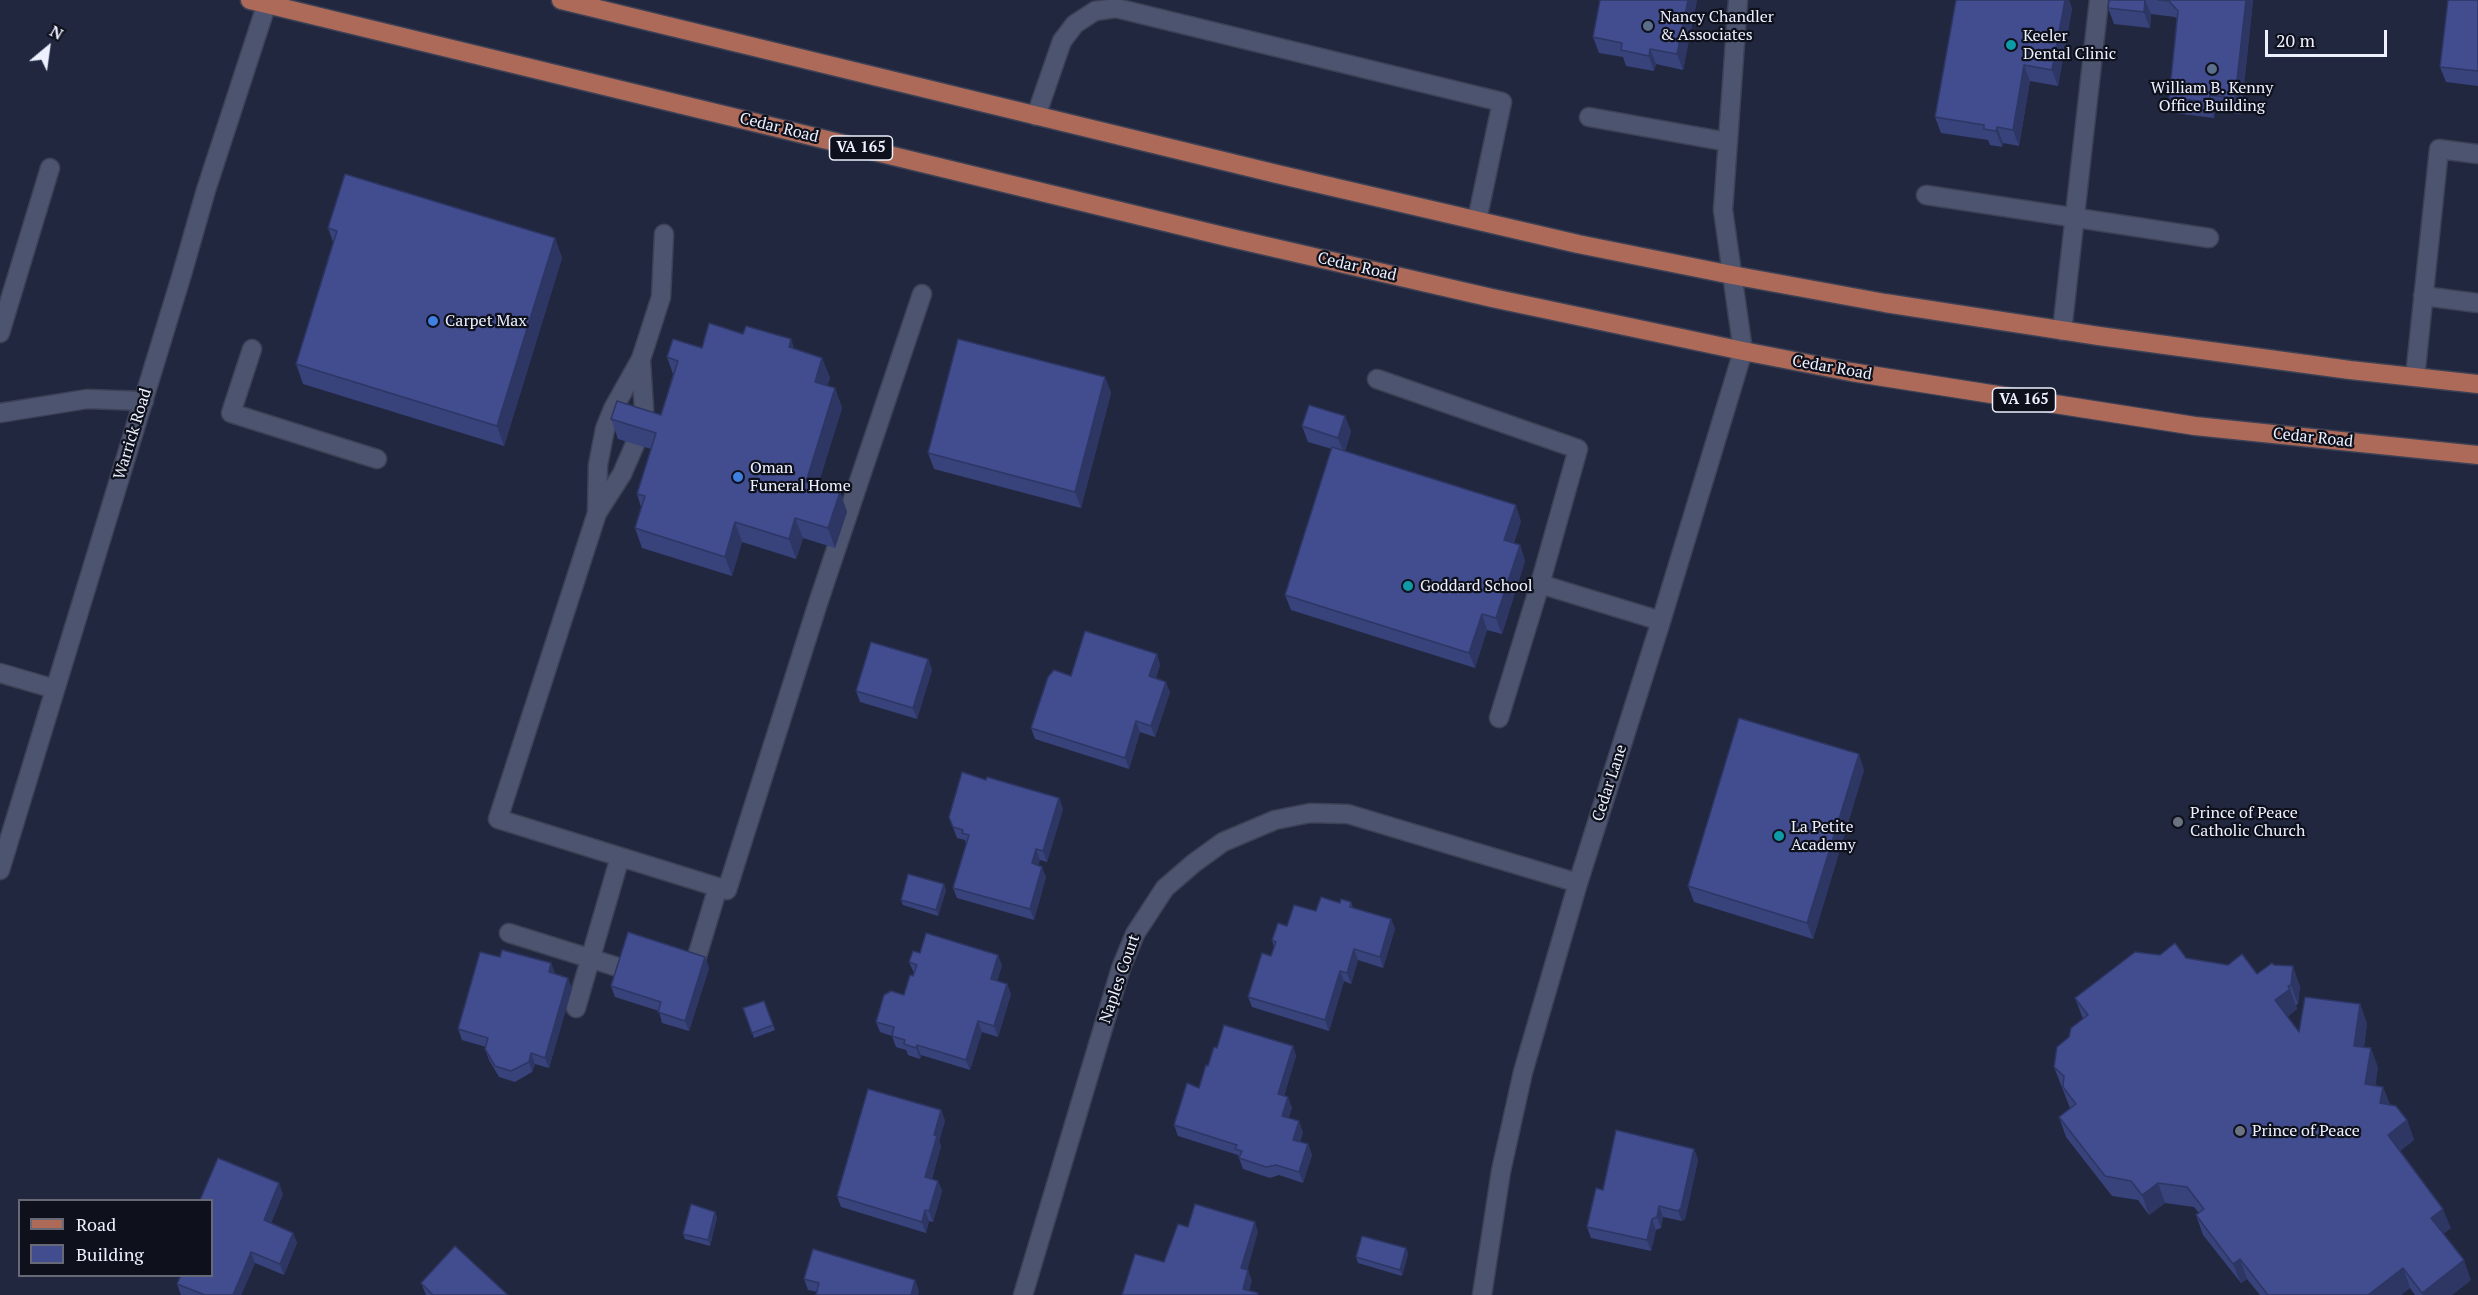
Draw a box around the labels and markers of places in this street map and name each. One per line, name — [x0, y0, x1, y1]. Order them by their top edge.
place label: Nancy Chandler & Associates — [1660, 7, 1774, 45]
marker: Nancy Chandler & Associates — [1641, 19, 1655, 33]
place label: Keeler Dental Clinic — [2023, 26, 2116, 64]
marker: Keeler Dental Clinic — [2004, 38, 2018, 52]
marker: William B. Kenny Office Building — [2205, 62, 2219, 76]
place label: William B. Kenny Office Building — [2151, 78, 2273, 116]
place label: Carpet Max — [445, 311, 527, 331]
marker: Carpet Max — [426, 314, 440, 328]
place label: Oman Funeral Home — [750, 458, 851, 496]
marker: Oman Funeral Home — [731, 470, 745, 484]
place label: Goddard School — [1420, 576, 1533, 596]
marker: Goddard School — [1401, 579, 1415, 593]
place label: Prince of Peace Catholic Church — [2190, 803, 2305, 841]
marker: Prince of Peace Catholic Church — [2171, 815, 2185, 829]
place label: La Petite Academy — [1791, 817, 1856, 855]
marker: La Petite Academy — [1772, 829, 1786, 843]
place label: Prince of Peace — [2252, 1121, 2360, 1141]
marker: Prince of Peace — [2233, 1124, 2247, 1138]

